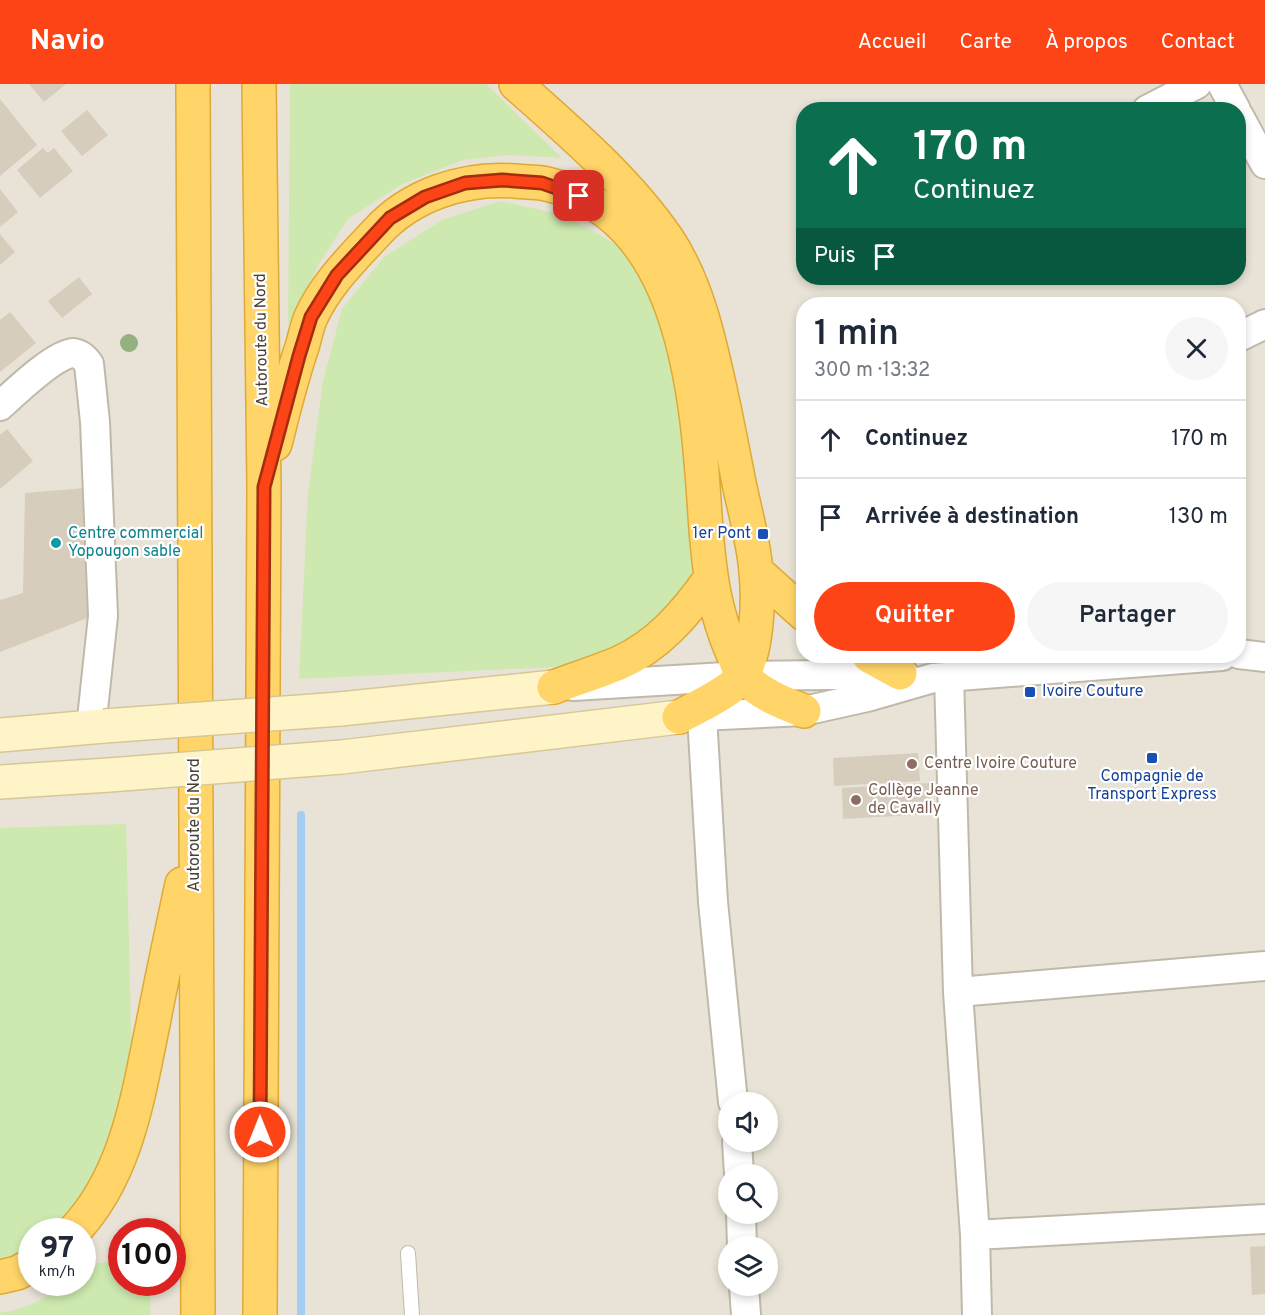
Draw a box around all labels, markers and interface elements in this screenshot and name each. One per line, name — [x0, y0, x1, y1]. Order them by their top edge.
text: Navio — [30, 24, 105, 60]
text: Accueil — [858, 29, 927, 56]
text: Carte — [960, 29, 1012, 56]
text: À propos — [1045, 29, 1128, 56]
text: Contact — [1161, 29, 1235, 56]
text: 170 m — [913, 122, 1027, 175]
icon: ahead — [814, 126, 892, 204]
pin — [553, 170, 604, 221]
text: Continuez — [913, 174, 1035, 208]
icon: arrive — [562, 179, 595, 212]
icon: arrive — [868, 240, 901, 273]
text: Puis — [814, 243, 856, 270]
street label: Autoroute du Nord — [251, 273, 273, 407]
text: 1 min — [814, 312, 899, 358]
button: close — [1165, 317, 1228, 380]
text: 300 m · 13:32 — [814, 358, 930, 384]
icon: ahead — [814, 423, 847, 456]
text: Continuez — [865, 426, 968, 453]
text: 170 m — [1171, 426, 1228, 453]
icon: arrive — [814, 501, 847, 534]
text: Arrivée à destination — [865, 504, 1079, 531]
text: 130 m — [1169, 504, 1228, 531]
place label: Centre commercial Yopougon sable — [68, 524, 203, 562]
place label: 1er Pont — [692, 524, 751, 544]
marker: 1er Pont — [756, 527, 770, 541]
marker: Centre commercial Yopougon sable — [49, 536, 63, 550]
button: Quitter — [814, 582, 1015, 651]
button: Partager — [1027, 582, 1228, 651]
place label: Ivoire Couture — [1042, 682, 1143, 702]
marker: Ivoire Couture — [1023, 685, 1037, 699]
marker: Compagnie de Transport Express — [1145, 751, 1159, 765]
place label: Centre Ivoire Couture — [924, 754, 1077, 774]
marker: Centre Ivoire Couture — [905, 757, 919, 771]
street label: Autoroute du Nord — [185, 758, 205, 892]
place label: Compagnie de Transport Express — [1087, 767, 1217, 805]
place label: Collège Jeanne de Cavally — [868, 781, 979, 819]
marker: Collège Jeanne de Cavally — [849, 793, 863, 807]
map controls — [718, 1092, 778, 1296]
button: sound — [718, 1092, 778, 1152]
position arrow — [228, 1100, 292, 1164]
button: search — [718, 1164, 778, 1224]
speed limit sign: 100 — [108, 1218, 186, 1296]
text: 97 — [40, 1231, 74, 1268]
button: layers — [718, 1236, 778, 1296]
text: km/h — [39, 1263, 75, 1282]

